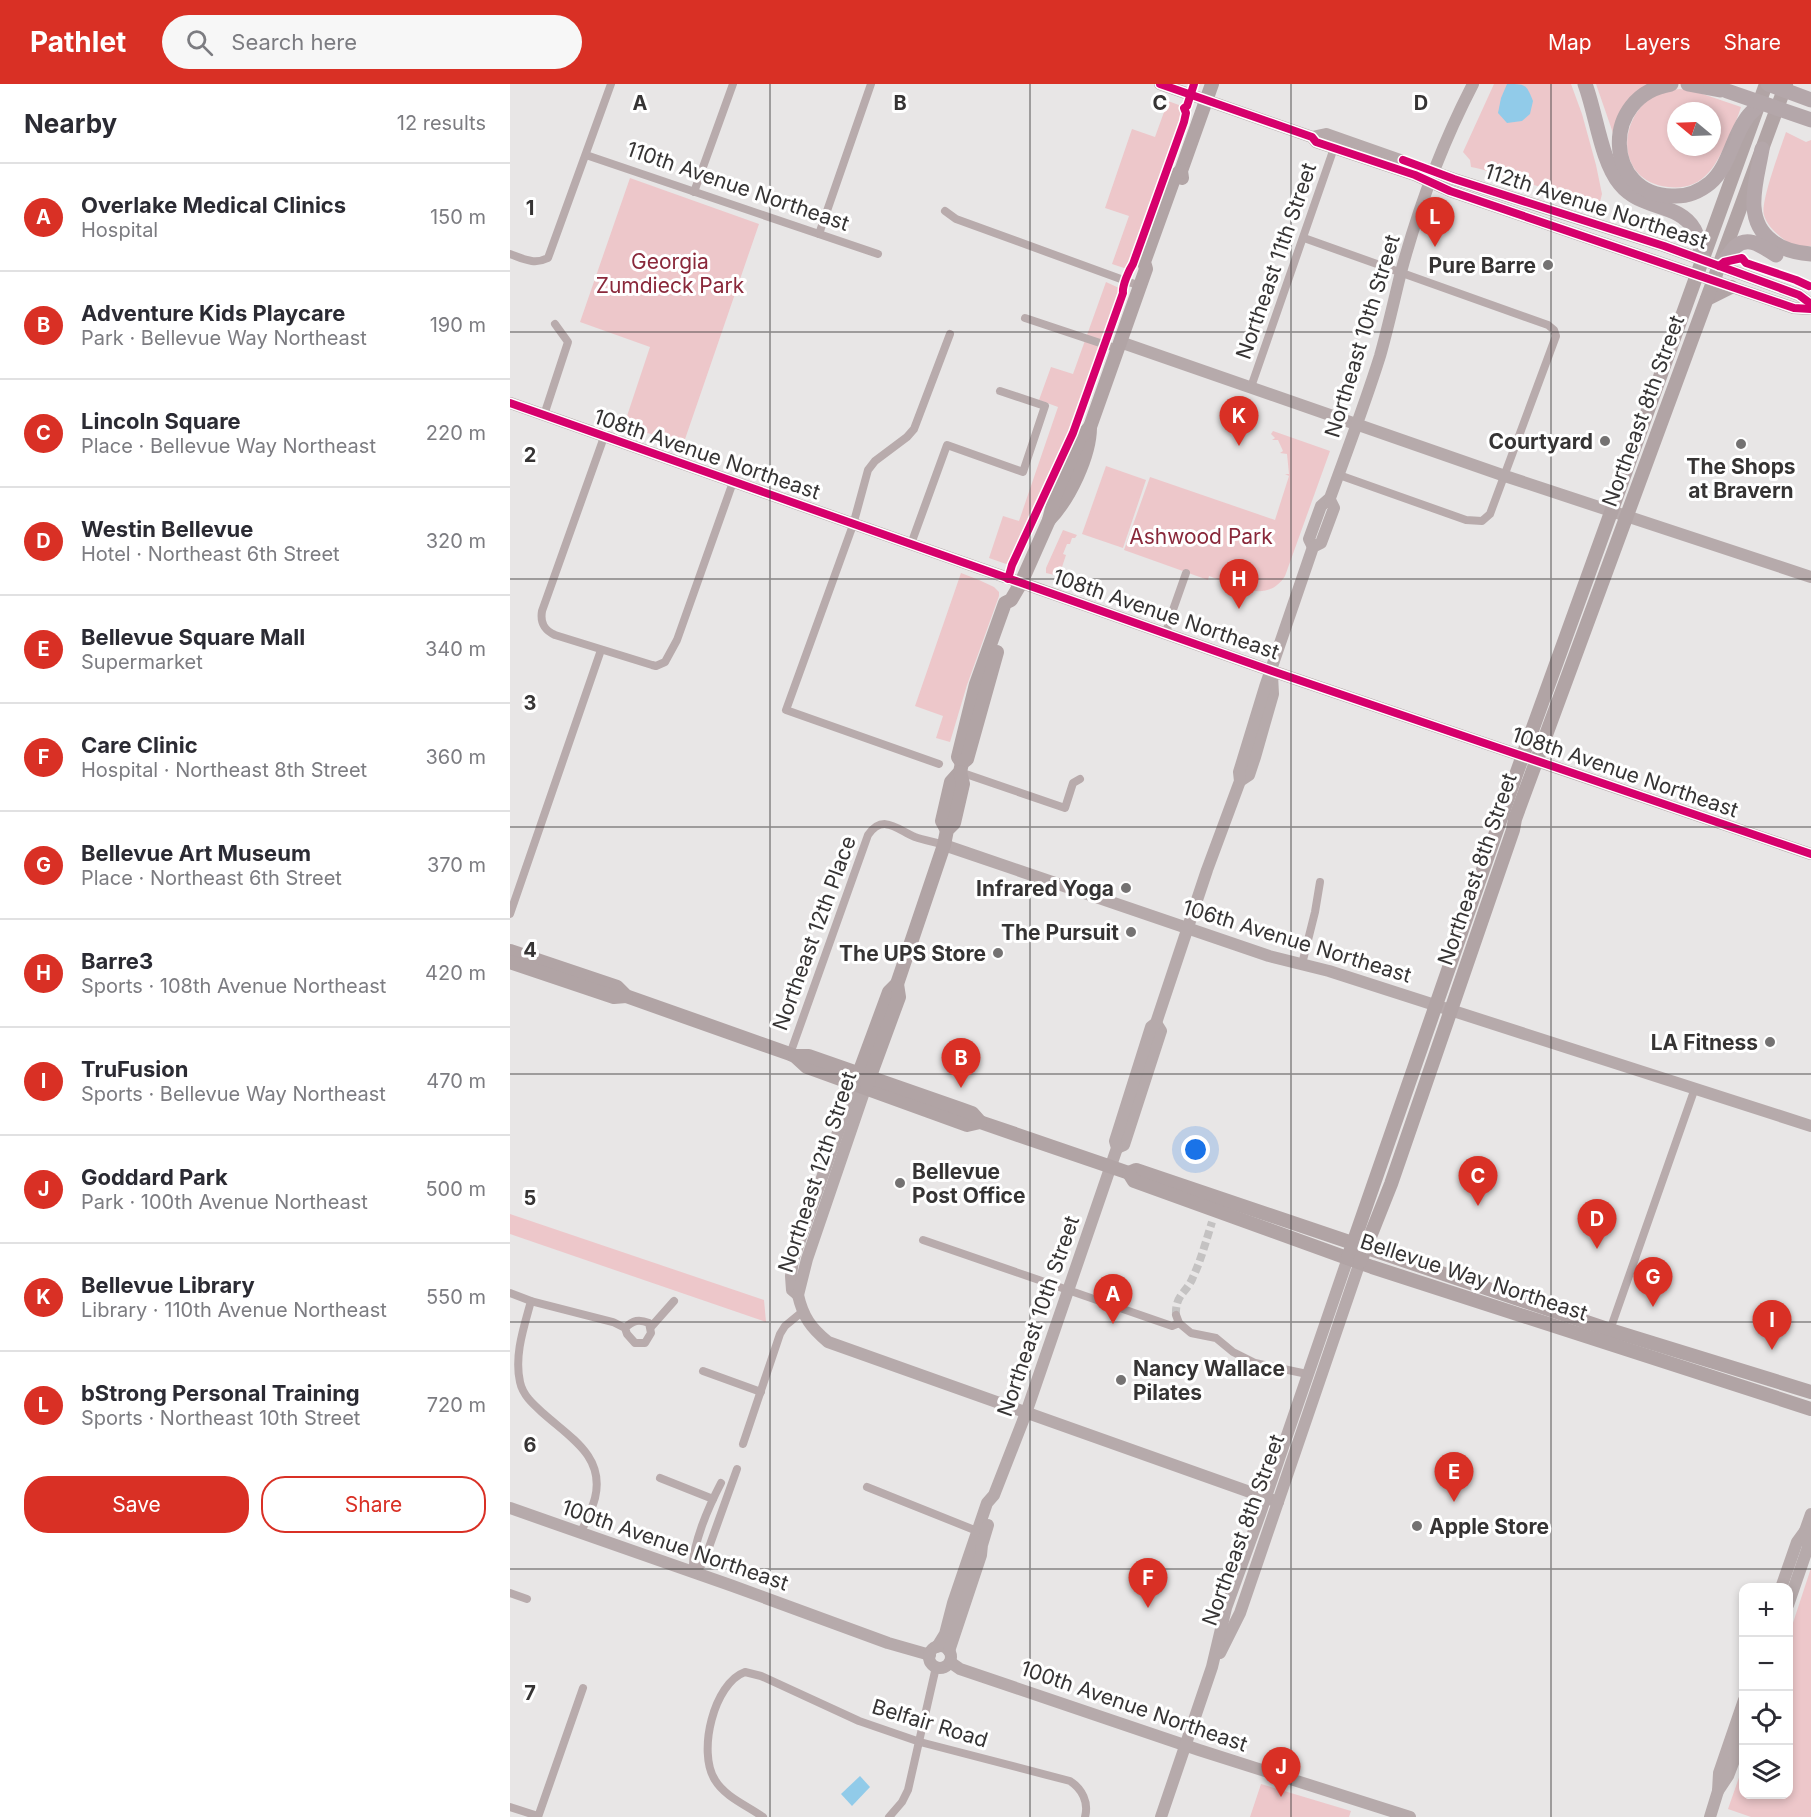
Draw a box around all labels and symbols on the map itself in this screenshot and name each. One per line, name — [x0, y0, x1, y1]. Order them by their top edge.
text: A — [633, 91, 648, 115]
text: B — [893, 91, 907, 115]
text: C — [1153, 91, 1167, 115]
text: D — [1414, 91, 1428, 115]
north arrow — [1667, 102, 1721, 156]
street label: 110th Avenue Northeast — [623, 136, 853, 236]
street label: 112th Avenue Northeast — [1481, 158, 1711, 254]
street label: Northeast 11th Street — [1231, 159, 1321, 362]
text: 1 — [526, 196, 534, 220]
pin: L — [1416, 198, 1454, 247]
street label: Northeast 10th Street — [1319, 232, 1405, 440]
park label: Georgia Zumdieck Park — [596, 249, 745, 298]
place label: Pure Barre — [1428, 253, 1536, 278]
marker: Pure Barre — [1541, 258, 1555, 272]
street label: Northeast 8th Street — [1597, 312, 1689, 510]
pin: K — [1220, 396, 1258, 446]
street label: 108th Avenue Northeast — [591, 403, 824, 505]
place label: Courtyard — [1488, 429, 1593, 454]
marker: Courtyard — [1598, 434, 1612, 448]
marker: The Shops at Bravern — [1734, 437, 1748, 451]
text: 2 — [524, 443, 536, 467]
place label: The Shops at Bravern — [1686, 454, 1796, 503]
park label: Ashwood Park — [1129, 524, 1273, 549]
pin: H — [1220, 560, 1258, 609]
street label: 108th Avenue Northeast — [1050, 563, 1283, 665]
text: 3 — [524, 691, 536, 715]
street label: 108th Avenue Northeast — [1509, 721, 1742, 823]
street label: Northeast 8th Street — [1432, 770, 1522, 968]
street label: Northeast 12th Place — [767, 832, 861, 1034]
place label: Infrared Yoga — [976, 876, 1114, 901]
marker: Infrared Yoga — [1119, 881, 1133, 895]
street label: 106th Avenue Northeast — [1180, 894, 1414, 988]
place label: The Pursuit — [1001, 920, 1119, 945]
marker: The Pursuit — [1124, 925, 1138, 939]
text: 4 — [523, 938, 537, 962]
place label: The UPS Store — [839, 941, 986, 966]
marker: The UPS Store — [991, 946, 1005, 960]
place label: LA Fitness — [1651, 1030, 1758, 1055]
marker: LA Fitness — [1763, 1035, 1777, 1049]
pin: B — [942, 1038, 980, 1088]
street label: Northeast 12th Street — [773, 1068, 861, 1276]
your location — [1181, 1135, 1210, 1164]
pin: C — [1458, 1156, 1498, 1206]
place label: Bellevue Post Office — [912, 1159, 1026, 1208]
marker: Bellevue Post Office — [893, 1176, 907, 1190]
text: 5 — [524, 1186, 536, 1210]
pin: D — [1578, 1200, 1616, 1249]
street label: Northeast 10th Street — [992, 1212, 1084, 1420]
street label: Bellevue Way Northeast — [1357, 1228, 1591, 1326]
pin: G — [1634, 1258, 1672, 1307]
pin: A — [1094, 1274, 1132, 1324]
pin: I — [1752, 1300, 1792, 1350]
place label: Nancy Wallace Pilates — [1133, 1356, 1285, 1405]
marker: Nancy Wallace Pilates — [1114, 1373, 1128, 1387]
street label: Northeast 8th Street — [1197, 1431, 1289, 1629]
text: 6 — [524, 1433, 537, 1457]
pin: E — [1434, 1452, 1474, 1502]
street label: 100th Avenue Northeast — [558, 1494, 792, 1596]
place label: Apple Store — [1429, 1514, 1549, 1539]
marker: Apple Store — [1410, 1519, 1424, 1533]
pin: F — [1128, 1558, 1168, 1608]
street label: 100th Avenue Northeast — [1017, 1655, 1251, 1757]
text: 7 — [524, 1681, 536, 1705]
street label: Belfair Road — [869, 1694, 991, 1752]
pin: J — [1262, 1748, 1300, 1797]

